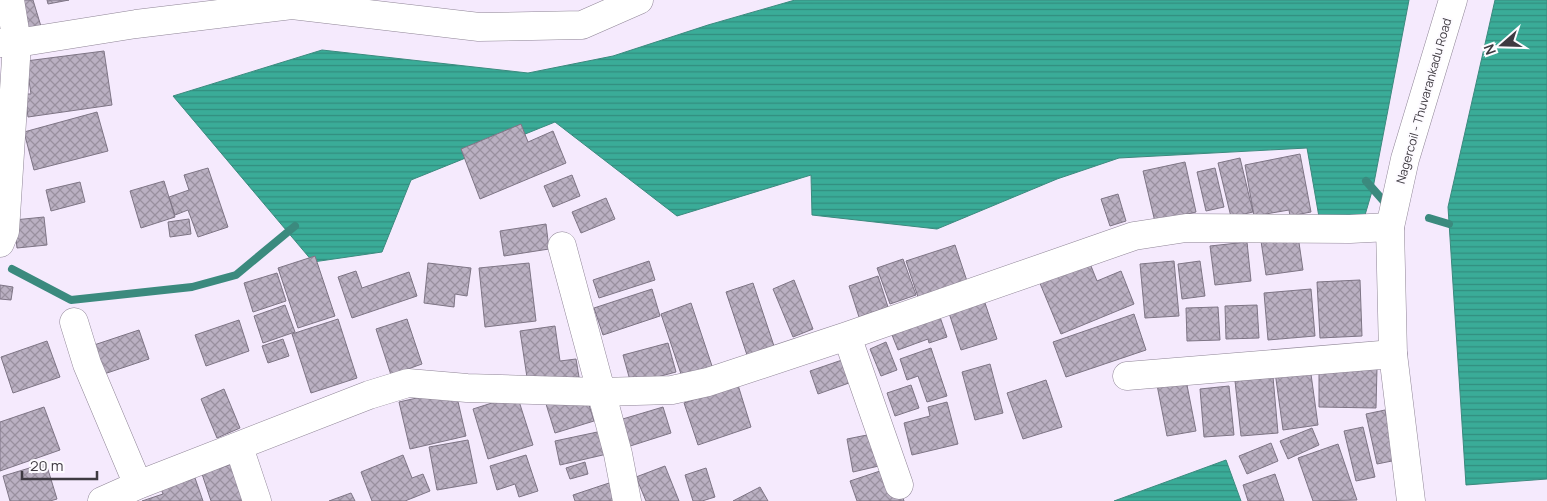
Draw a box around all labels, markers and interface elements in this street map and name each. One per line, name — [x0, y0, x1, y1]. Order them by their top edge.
street label: Nagercoil - Thuvarankadu Road — [1392, 16, 1455, 186]
north arrow — [1477, 20, 1527, 70]
text: N — [1479, 42, 1500, 58]
scale bar — [22, 448, 98, 480]
text: 20 m — [30, 455, 63, 476]

